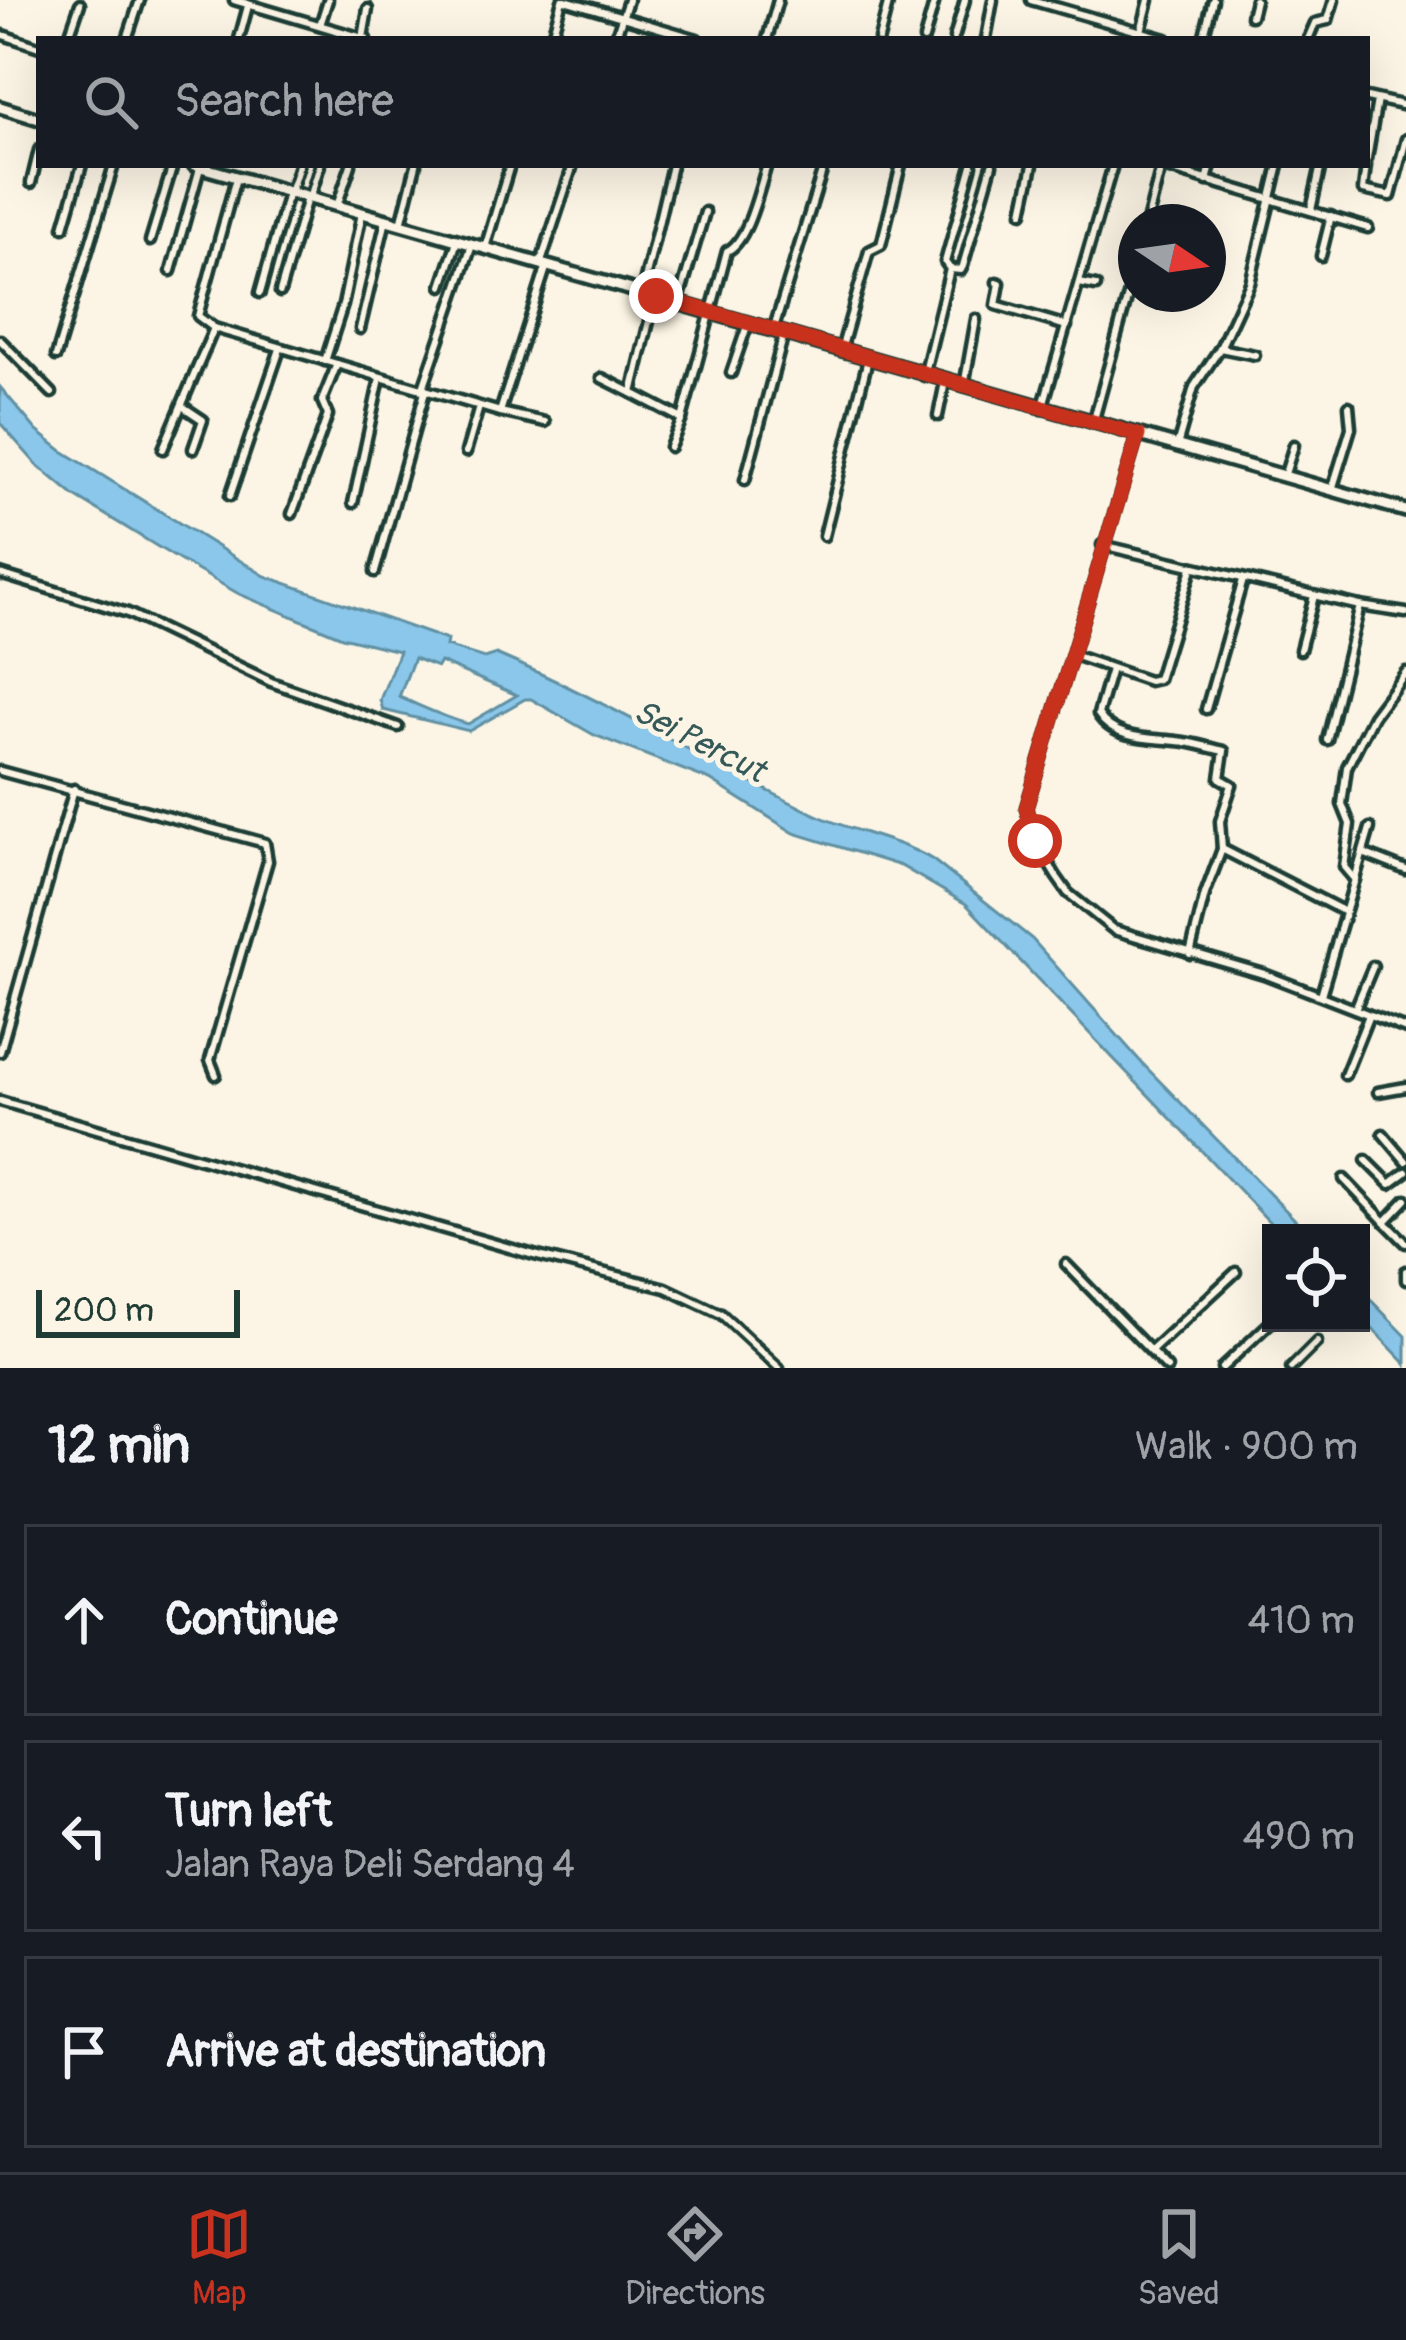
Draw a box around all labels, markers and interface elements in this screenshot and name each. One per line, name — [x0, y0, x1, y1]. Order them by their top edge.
search box — [36, 36, 1370, 168]
icon: search — [78, 69, 144, 135]
text: Search here — [174, 74, 394, 130]
north arrow — [1118, 204, 1226, 312]
route end — [629, 269, 683, 323]
water label: Sei Percut — [627, 691, 775, 793]
route start — [1008, 814, 1062, 868]
map controls — [1262, 1224, 1370, 1332]
button: locate — [1262, 1224, 1370, 1332]
scale bar — [36, 1284, 240, 1337]
text: 200 m — [54, 1290, 154, 1331]
text: 12 min — [48, 1414, 190, 1478]
text: Walk · 900 m — [1135, 1422, 1358, 1471]
icon: ahead — [51, 1587, 117, 1653]
text: Continue — [165, 1592, 338, 1648]
text: 410 m — [1247, 1596, 1355, 1645]
text: Turn left — [165, 1784, 332, 1840]
icon: left — [51, 1803, 117, 1869]
text: 490 m — [1243, 1812, 1355, 1861]
text: Jalan Raya Deli Serdang 4 — [165, 1840, 575, 1889]
icon: arrive — [51, 2019, 117, 2085]
text: Arrive at destination — [165, 2024, 546, 2080]
tab: Map — [186, 2201, 252, 2314]
tab: Directions — [625, 2201, 765, 2314]
tab: Saved — [1138, 2201, 1220, 2314]

